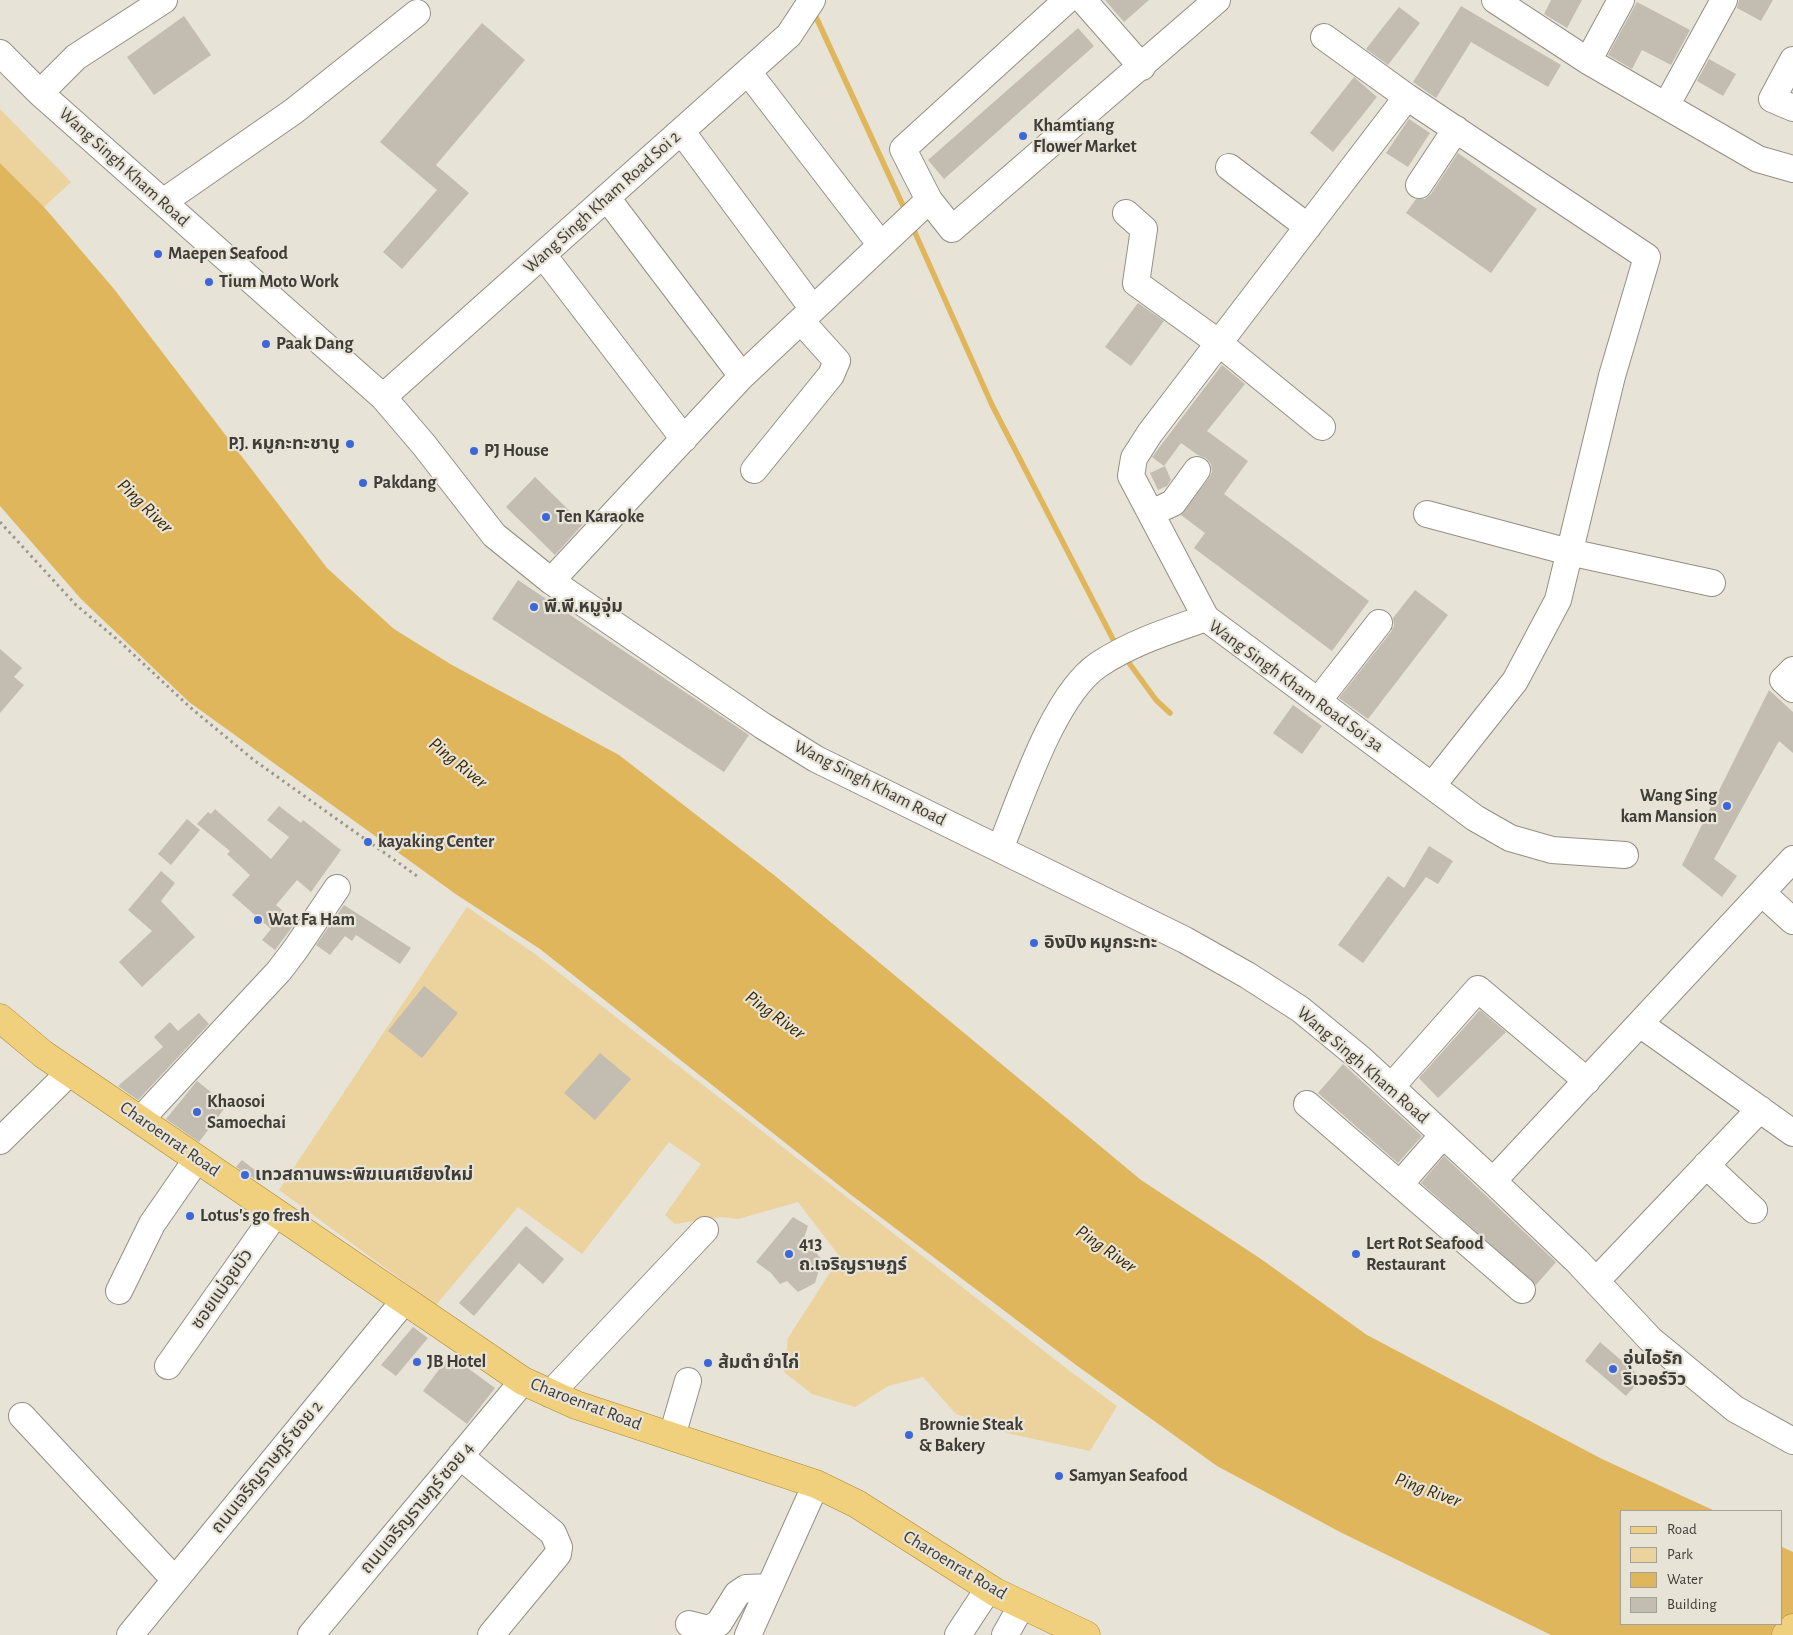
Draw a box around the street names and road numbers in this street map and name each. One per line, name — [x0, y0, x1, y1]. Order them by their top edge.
street label: Wang Singh Kham Road — [54, 103, 194, 231]
street label: Wang Singh Kham Road Soi 2 — [519, 126, 685, 278]
street label: Wang Singh Kham Road Soi 3a — [1204, 615, 1388, 757]
street label: Wang Singh Kham Road — [790, 735, 950, 831]
street label: Wang Singh Kham Road — [1293, 1002, 1433, 1128]
street label: Charoenrat Road — [116, 1096, 224, 1182]
street label: ซอยแม่อุยบัว — [186, 1245, 258, 1333]
street label: Charoenrat Road — [527, 1373, 645, 1435]
street label: ถนนเจริญราษฎร์ ซอย 2 — [207, 1396, 327, 1538]
street label: ถนนเจริญราษฎร์ ซอย 4 — [356, 1438, 478, 1578]
street label: Charoenrat Road — [899, 1526, 1011, 1604]

